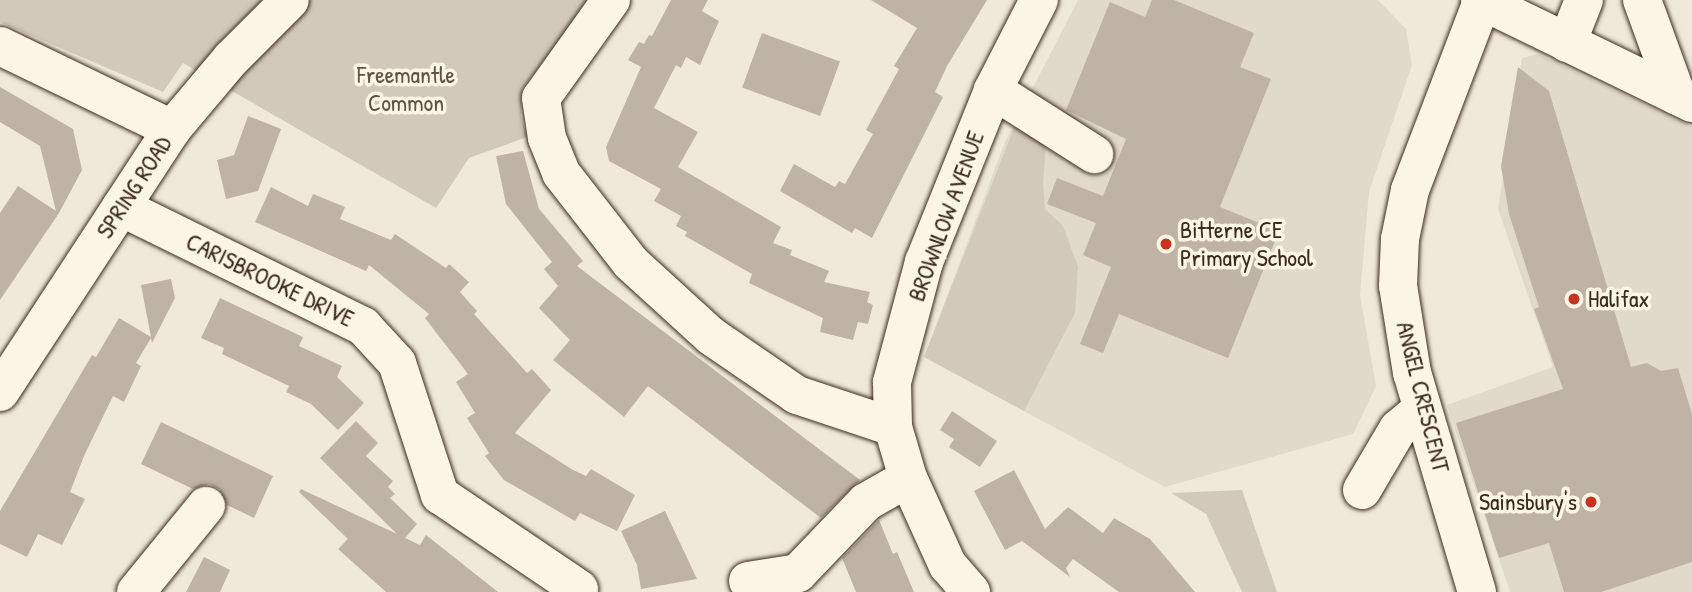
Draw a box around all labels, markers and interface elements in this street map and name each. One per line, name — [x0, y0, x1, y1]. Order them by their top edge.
park label: Freemantle Common — [357, 61, 455, 117]
street label: BROWNLOW AVENUE — [902, 127, 990, 305]
street label: SPRING ROAD — [90, 130, 178, 244]
place label: Bitterne CE Primary School — [1180, 216, 1313, 272]
street label: CARISBROOKE DRIVE — [182, 227, 358, 333]
marker: Bitterne CE Primary School — [1158, 236, 1174, 252]
place label: Halifax — [1588, 285, 1649, 313]
marker: Halifax — [1566, 291, 1582, 307]
street label: ANGEL CRESCENT — [1390, 319, 1456, 475]
place label: Sainsbury's — [1479, 488, 1577, 516]
marker: Sainsbury's — [1583, 494, 1599, 510]

